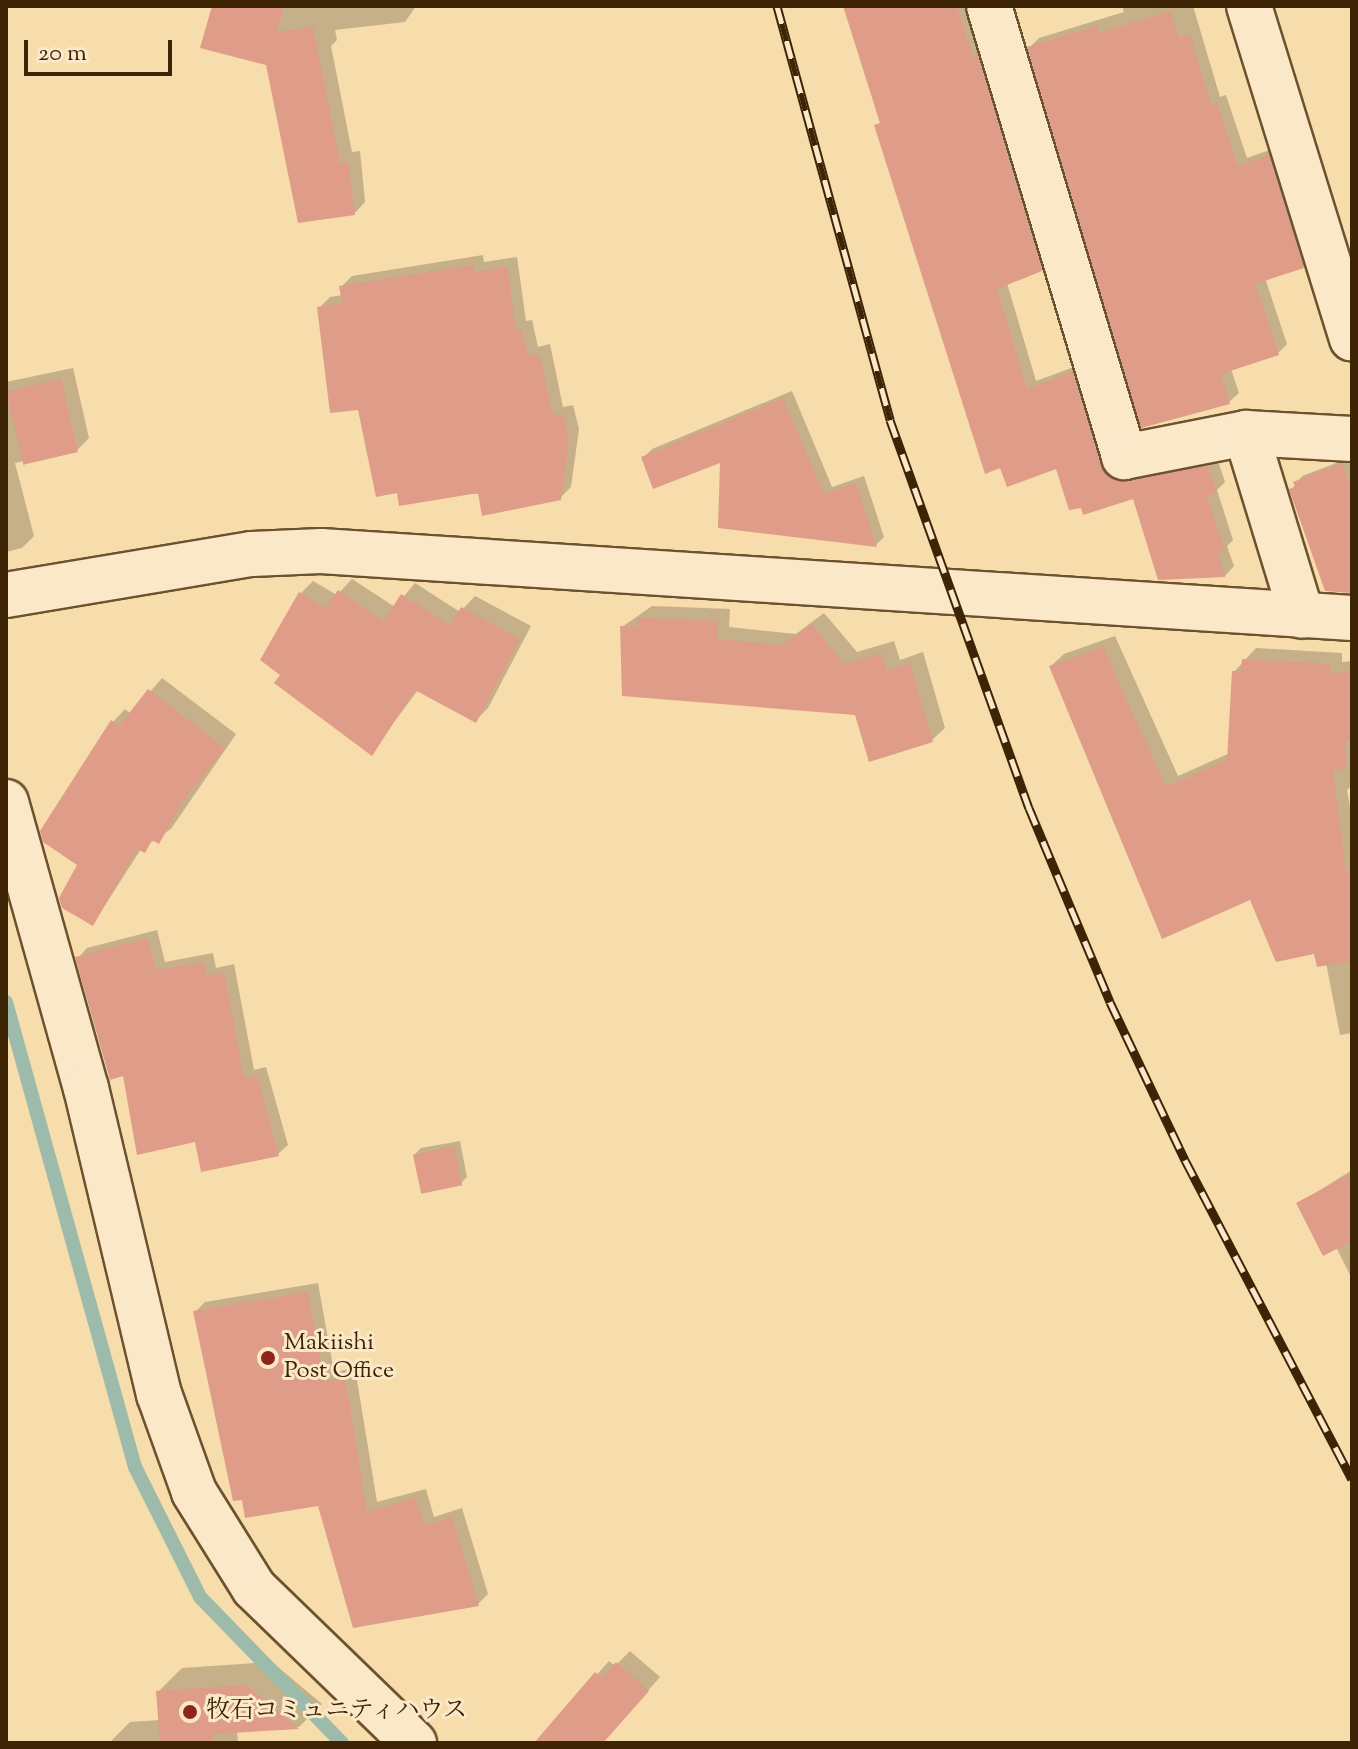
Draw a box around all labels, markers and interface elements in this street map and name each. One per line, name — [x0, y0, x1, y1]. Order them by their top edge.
scale bar — [28, 24, 176, 74]
text: 20 m — [38, 37, 87, 71]
place label: Makiishi Post Office — [284, 1330, 394, 1386]
marker: Makiishi Post Office — [259, 1349, 277, 1367]
place label: 牧石コミュニティハウス — [206, 1698, 470, 1726]
marker: 牧石コミュニティハウス — [181, 1703, 199, 1721]

